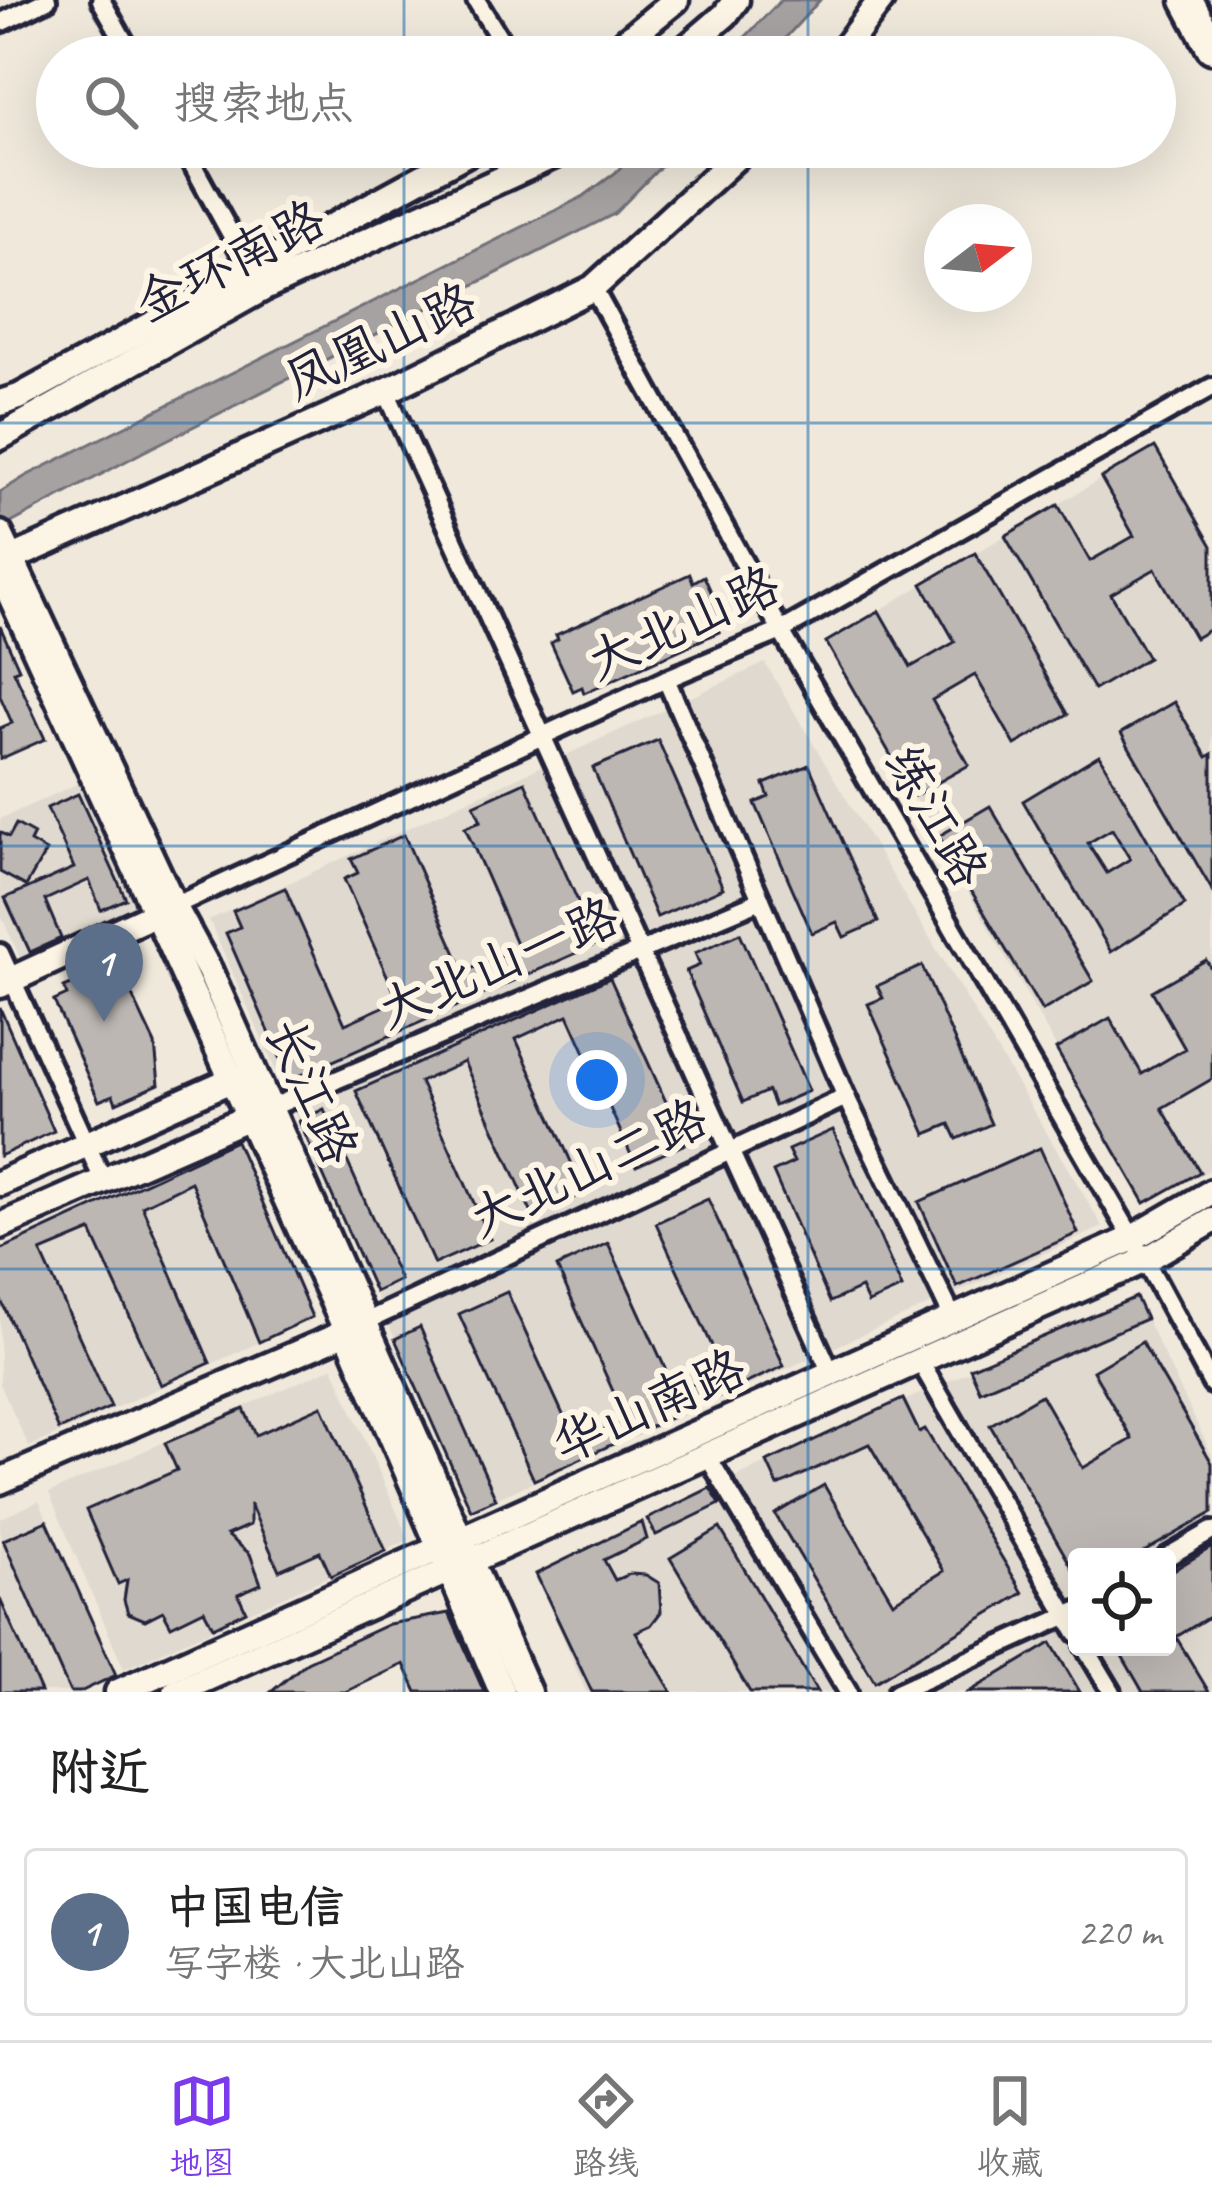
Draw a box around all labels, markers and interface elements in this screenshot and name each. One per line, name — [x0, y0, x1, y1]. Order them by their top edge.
search box — [36, 36, 1176, 168]
icon: search — [78, 69, 144, 135]
text: 搜索地点 — [174, 75, 354, 132]
street label: 金环南路 — [125, 186, 335, 336]
north arrow — [924, 204, 1032, 312]
street label: 凤凰山路 — [274, 269, 486, 413]
street label: 大北山路 — [577, 552, 789, 694]
street label: 练江路 — [870, 734, 1002, 898]
street label: 大北山一路 — [368, 884, 628, 1042]
pin: 1 — [65, 923, 143, 1022]
street label: 长江路 — [252, 1008, 372, 1174]
your location — [567, 1050, 627, 1110]
street label: 大北山二路 — [459, 1085, 717, 1251]
street label: 华山南路 — [543, 1335, 755, 1477]
map controls — [1068, 1548, 1176, 1656]
button: locate — [1068, 1548, 1176, 1656]
text: 附近 — [48, 1740, 150, 1804]
text: 中国电信 — [165, 1879, 345, 1936]
text: 1 — [81, 1908, 99, 1957]
text: 220 m — [1077, 1908, 1161, 1957]
text: 写字楼 · 大北山路 — [165, 1939, 464, 1988]
tab: 地图 — [169, 2068, 235, 2184]
tab: 路线 — [573, 2068, 639, 2184]
tab: 收藏 — [977, 2068, 1043, 2184]

